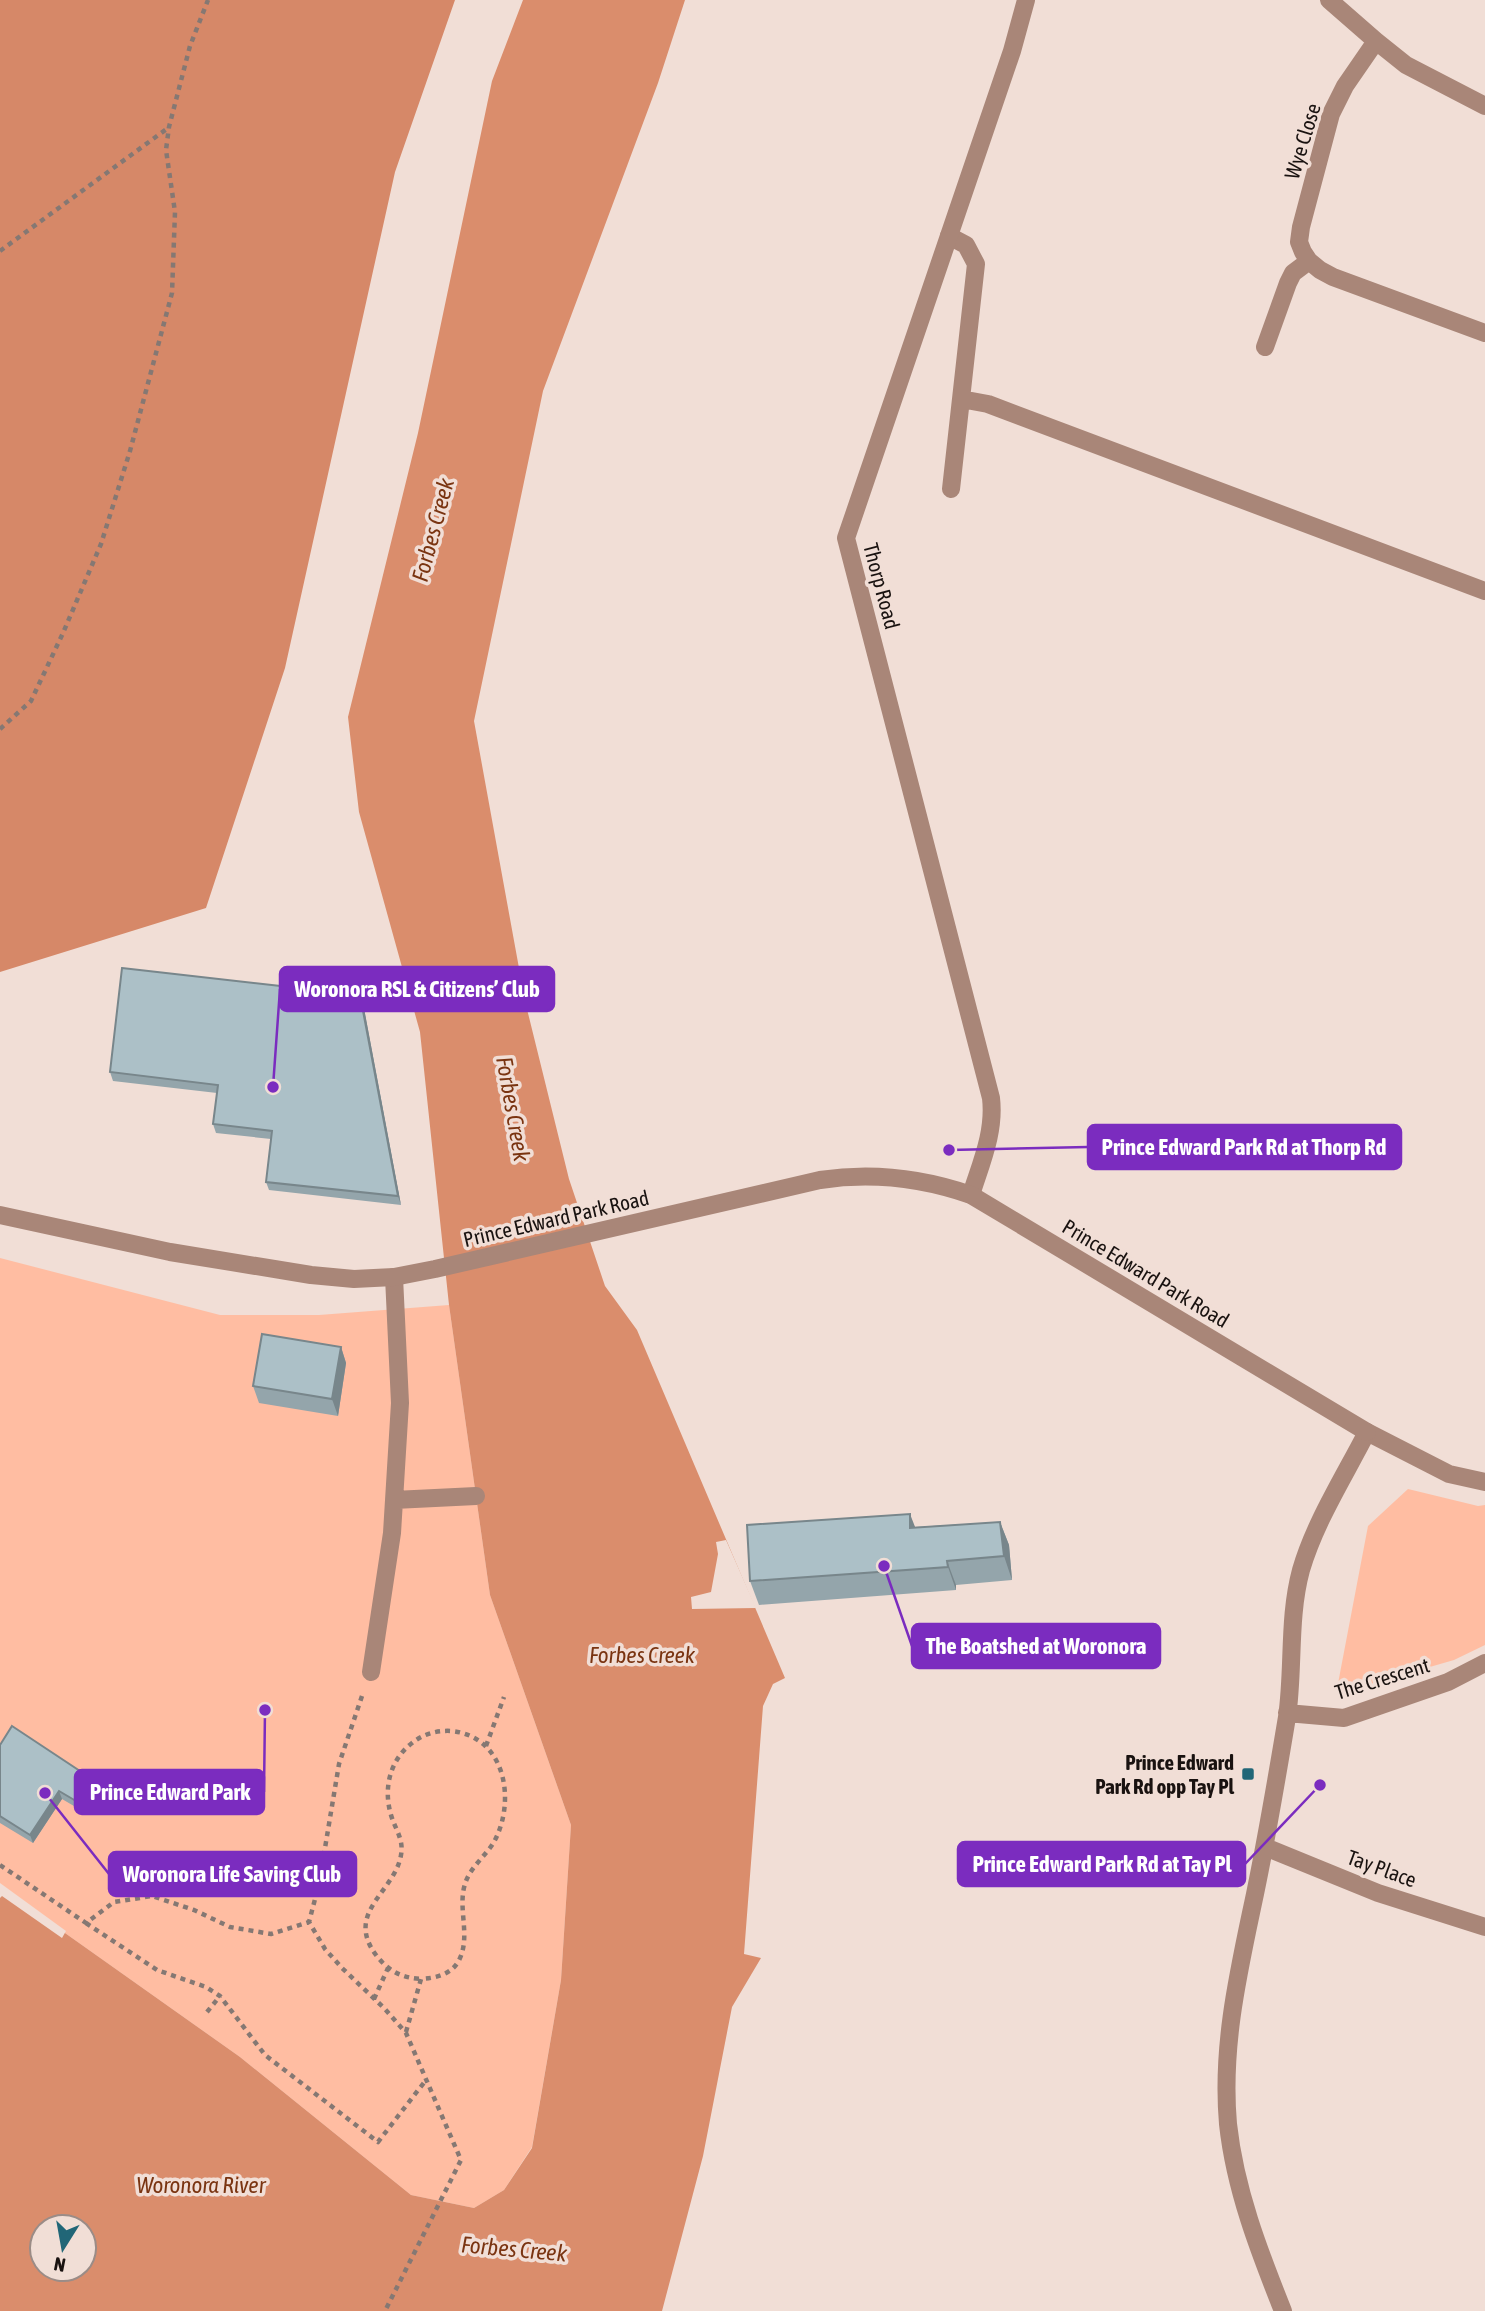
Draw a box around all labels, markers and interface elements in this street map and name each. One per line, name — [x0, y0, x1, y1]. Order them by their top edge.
street label: Wye Close — [1279, 100, 1325, 182]
water label: Forbes Creek — [407, 475, 460, 585]
street label: Thorp Road — [859, 540, 905, 632]
callout: Woronora RSL & Citizens’ Club — [280, 967, 554, 1011]
text: Woronora RSL & Citizens’ Club — [293, 976, 540, 1002]
water label: Forbes Creek — [491, 1055, 535, 1164]
callout: Prince Edward Park Rd at Thorp Rd — [1088, 1125, 1401, 1169]
text: Prince Edward Park Rd at Thorp Rd — [1102, 1134, 1386, 1160]
street label: Prince Edward Park Road — [461, 1185, 651, 1251]
street label: Prince Edward Park Road — [1059, 1214, 1233, 1332]
callout: The Boatshed at Woronora — [912, 1624, 1160, 1668]
text: The Boatshed at Woronora — [926, 1633, 1147, 1659]
water label: Forbes Creek — [589, 1642, 696, 1668]
street label: The Crescent — [1332, 1652, 1432, 1704]
place label: Prince Edward Park Rd opp Tay Pl — [1095, 1750, 1234, 1798]
marker: Prince Edward Park Rd opp Tay Pl — [1240, 1766, 1256, 1782]
callout: Prince Edward Park — [75, 1770, 264, 1814]
text: Prince Edward Park — [90, 1779, 251, 1805]
callout: Prince Edward Park Rd at Tay Pl — [958, 1842, 1245, 1886]
street label: Tay Place — [1344, 1844, 1420, 1892]
text: Prince Edward Park Rd at Tay Pl — [972, 1851, 1232, 1877]
callout: Woronora Life Saving Club — [109, 1852, 356, 1896]
text: Woronora Life Saving Club — [122, 1861, 341, 1887]
water label: Woronora River — [137, 2172, 267, 2198]
north arrow — [28, 2213, 98, 2283]
water label: Forbes Creek — [460, 2231, 569, 2267]
text: N — [52, 2253, 67, 2277]

